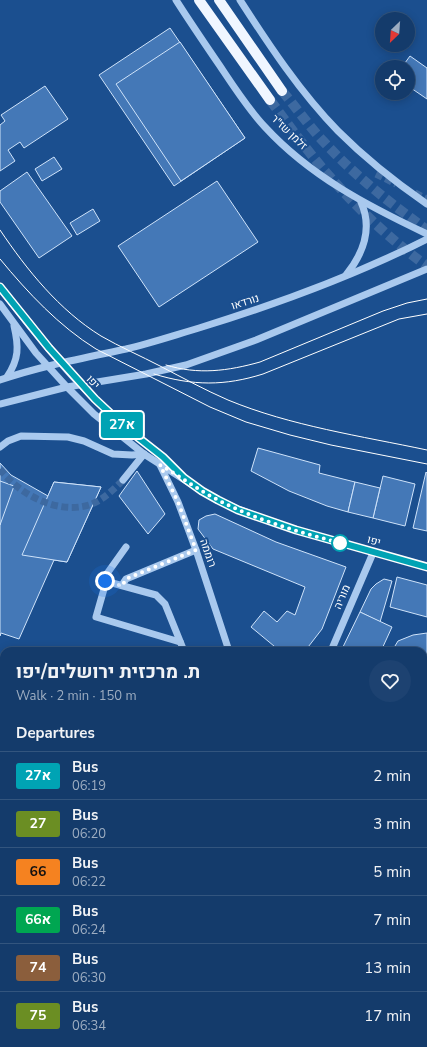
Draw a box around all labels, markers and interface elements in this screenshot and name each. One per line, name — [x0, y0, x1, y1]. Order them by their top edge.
north arrow — [375, 12, 415, 52]
map controls — [375, 12, 415, 100]
button: locate — [375, 60, 415, 100]
street label: זלמן שז"ר — [268, 111, 310, 153]
street label: נורדאו — [229, 290, 261, 314]
street label: יפו — [83, 372, 103, 392]
line badge: 27א — [99, 412, 145, 438]
text: 27א — [109, 415, 135, 434]
street label: יפו — [365, 532, 383, 550]
unlabelled marker — [331, 534, 349, 552]
street label: רוממה — [196, 537, 220, 569]
your location — [95, 571, 115, 591]
street label: מוריה — [330, 582, 354, 612]
text: ת. מרכזית ירושלים/יפו — [16, 659, 200, 685]
button: heart — [369, 660, 411, 702]
text: Walk · 2 min · 150 m — [16, 687, 137, 705]
text: Departures — [16, 723, 95, 743]
text: Bus — [72, 757, 98, 777]
text: 27א — [25, 766, 51, 785]
text: 2 min — [373, 766, 411, 786]
text: 06:19 — [72, 777, 106, 795]
text: Bus — [72, 805, 98, 825]
text: 27 — [30, 814, 46, 833]
text: 3 min — [373, 814, 411, 834]
text: 06:20 — [72, 825, 106, 843]
text: Bus — [72, 853, 98, 873]
text: 66 — [30, 862, 46, 881]
text: 5 min — [373, 862, 411, 882]
text: 06:22 — [72, 873, 106, 891]
text: Bus — [72, 901, 98, 921]
text: 66א — [25, 910, 51, 929]
text: 7 min — [373, 910, 411, 930]
text: 06:24 — [72, 921, 106, 939]
text: Bus — [72, 949, 98, 969]
text: 74 — [30, 958, 46, 977]
text: 13 min — [364, 958, 411, 978]
text: 06:30 — [72, 969, 106, 987]
text: Bus — [72, 997, 98, 1017]
text: 75 — [30, 1006, 46, 1025]
text: 17 min — [364, 1006, 411, 1026]
text: 06:34 — [72, 1017, 106, 1035]

